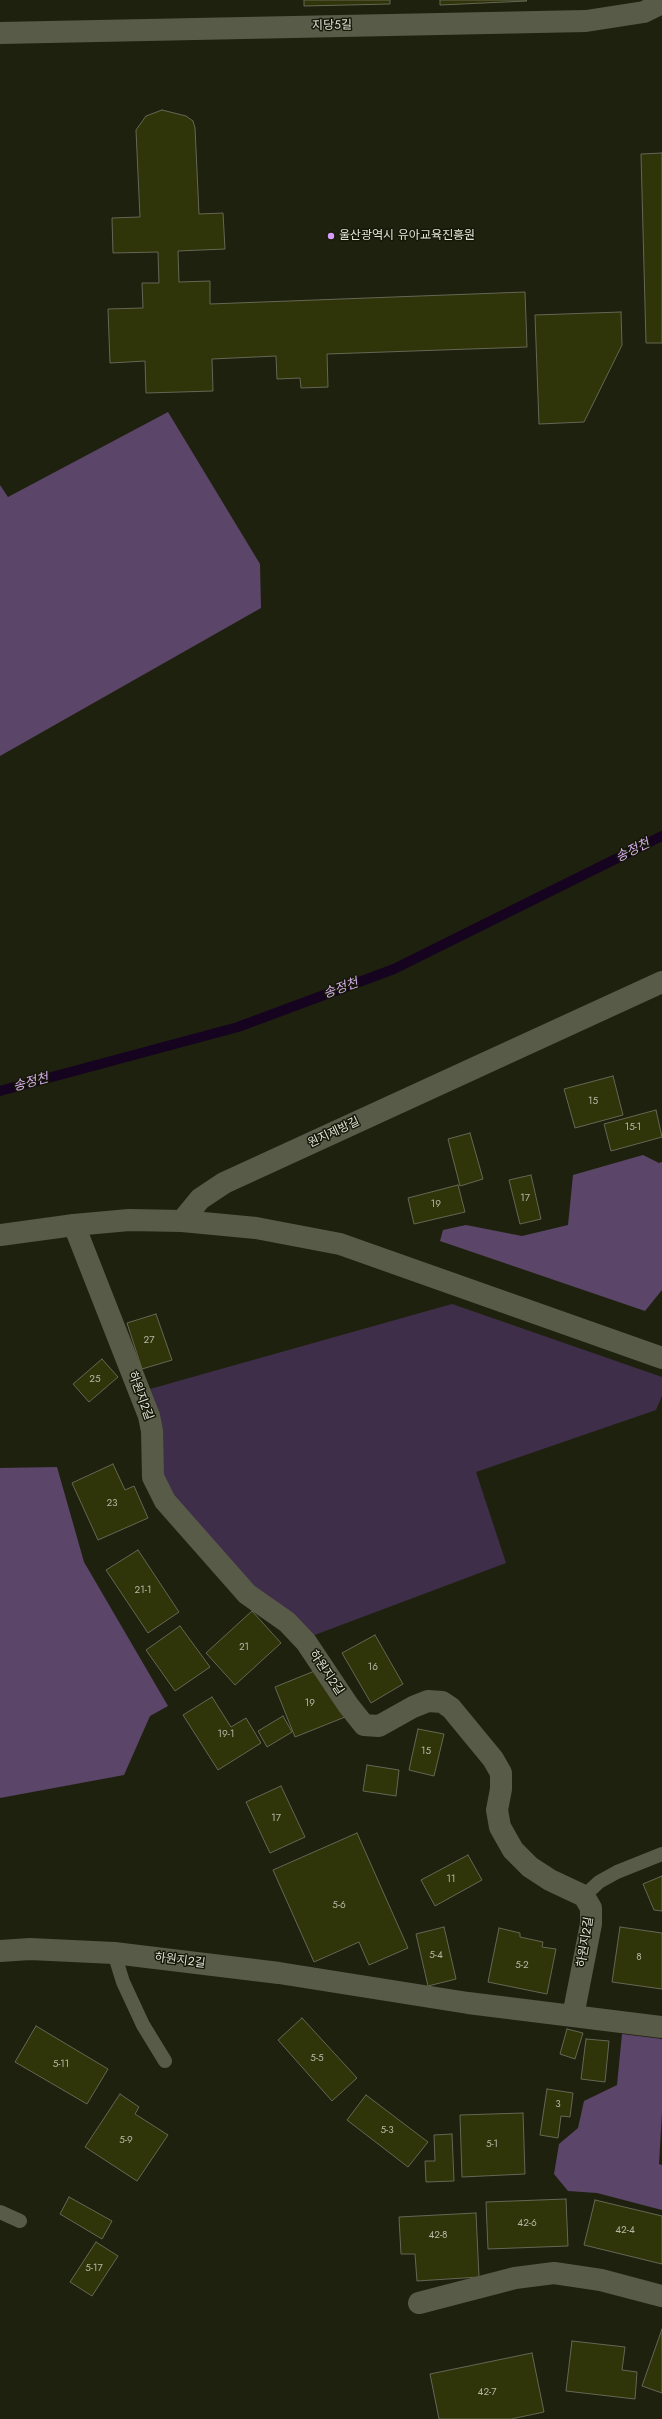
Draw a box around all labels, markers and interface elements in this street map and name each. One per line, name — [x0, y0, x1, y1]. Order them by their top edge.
street label: 지당5길 — [312, 18, 352, 34]
place label: 울산광역시 유아교육진흥원 — [339, 229, 475, 243]
marker: 울산광역시 유아교육진흥원 — [326, 231, 336, 241]
water label: 송정천 — [613, 836, 653, 866]
water label: 송정천 — [321, 976, 361, 1002]
water label: 송정천 — [12, 1071, 50, 1095]
house number: 15 — [588, 1096, 598, 1108]
street label: 원지제방길 — [306, 1115, 362, 1151]
house number: 15-1 — [625, 1122, 641, 1134]
house number: 17 — [520, 1193, 530, 1205]
house number: 19 — [431, 1199, 441, 1211]
house number: 27 — [144, 1335, 154, 1347]
street label: 하원지2길 — [125, 1370, 155, 1422]
house number: 25 — [89, 1374, 101, 1386]
house number: 23 — [106, 1498, 118, 1510]
house number: 21-1 — [135, 1585, 151, 1597]
house number: 21 — [239, 1642, 249, 1654]
street label: 하원지2길 — [306, 1648, 346, 1698]
house number: 16 — [368, 1662, 378, 1674]
house number: 19 — [305, 1698, 315, 1710]
house number: 19-1 — [218, 1729, 234, 1741]
house number: 15 — [421, 1746, 431, 1758]
house number: 17 — [271, 1813, 281, 1825]
house number: 11 — [447, 1874, 455, 1886]
house number: 5-6 — [332, 1900, 346, 1912]
street label: 하원지2길 — [575, 1916, 597, 1968]
house number: 5-4 — [429, 1950, 443, 1962]
street label: 하원지2길 — [154, 1951, 206, 1971]
house number: 8 — [636, 1952, 642, 1964]
house number: 5-2 — [515, 1960, 529, 1972]
house number: 5-5 — [310, 2053, 324, 2065]
house number: 5-11 — [53, 2059, 69, 2071]
house number: 3 — [555, 2099, 561, 2111]
house number: 5-3 — [380, 2125, 394, 2137]
house number: 5-9 — [119, 2135, 133, 2147]
house number: 5-1 — [486, 2139, 498, 2151]
house number: 42-6 — [517, 2218, 537, 2230]
house number: 42-4 — [615, 2225, 635, 2237]
house number: 42-8 — [428, 2230, 448, 2242]
house number: 5-17 — [85, 2263, 103, 2275]
house number: 42-7 — [478, 2387, 496, 2399]

